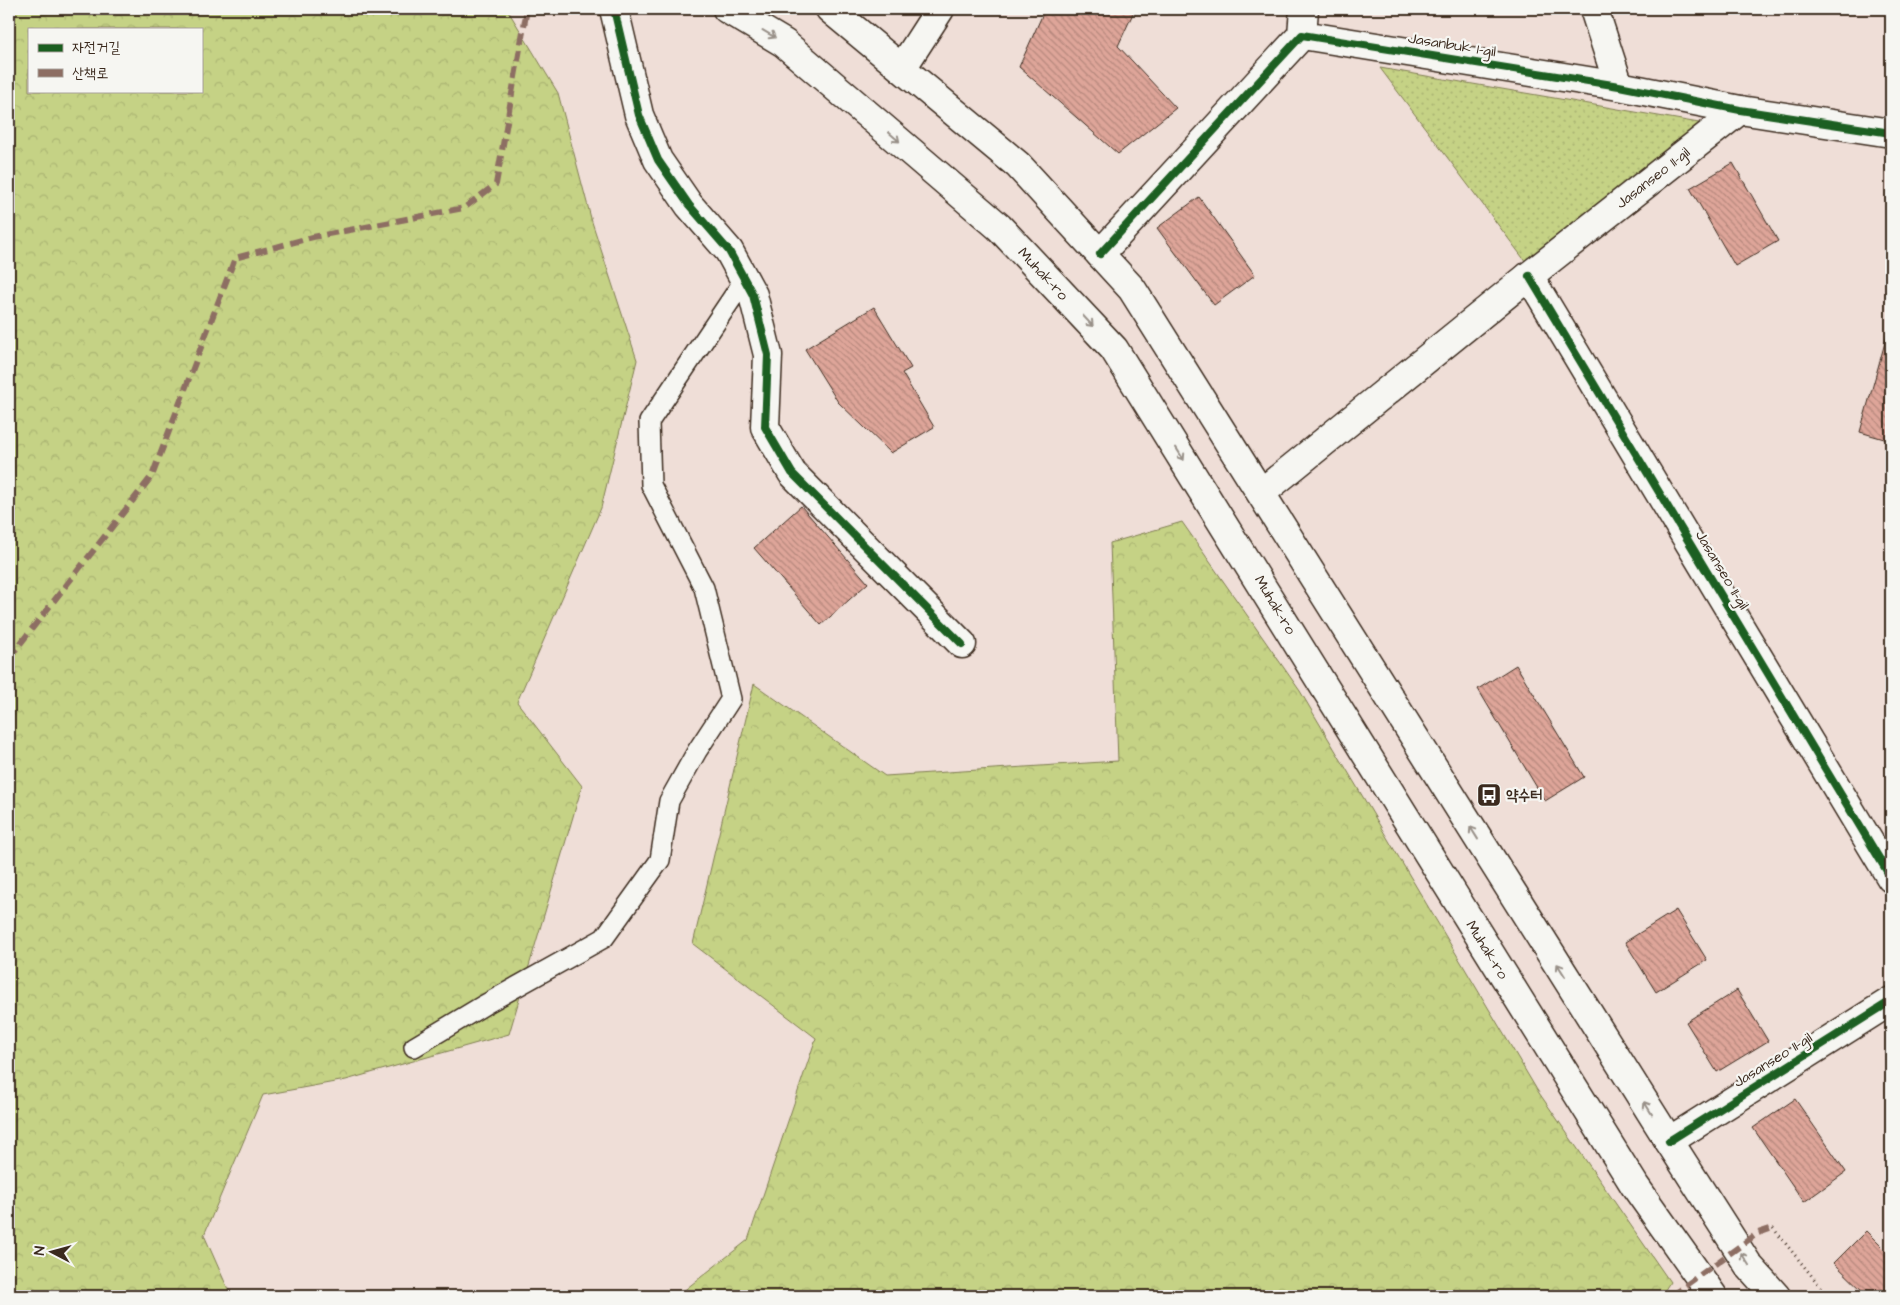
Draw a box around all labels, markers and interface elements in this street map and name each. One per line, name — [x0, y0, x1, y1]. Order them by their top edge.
legend — [28, 28, 202, 92]
street label: Jasanbuk 1-gil — [1407, 28, 1497, 63]
one-way arrow — [762, 29, 776, 39]
text: 자전거길 — [72, 37, 120, 58]
text: 산책로 — [72, 63, 108, 84]
one-way arrow — [888, 132, 901, 143]
street label: Jasanseo 11-gil — [1611, 142, 1695, 215]
street label: Muhak-ro — [1013, 243, 1073, 306]
one-way arrow — [1082, 315, 1094, 328]
one-way arrow — [1176, 447, 1186, 461]
street label: Jasanseo 11-gil — [1689, 526, 1754, 614]
street label: Muhak-ro — [1249, 571, 1301, 639]
bus stop icon: 약수터 — [1476, 782, 1502, 808]
place label: 약수터 — [1506, 785, 1542, 806]
one-way arrow — [1469, 826, 1479, 840]
street label: Muhak-ro — [1461, 917, 1514, 984]
one-way arrow — [1556, 963, 1566, 977]
street label: Jasanseo 11-gil — [1730, 1027, 1817, 1093]
one-way arrow — [1642, 1101, 1652, 1115]
north arrow — [28, 1228, 78, 1278]
text: N — [30, 1245, 50, 1256]
one-way arrow — [1739, 1252, 1750, 1266]

